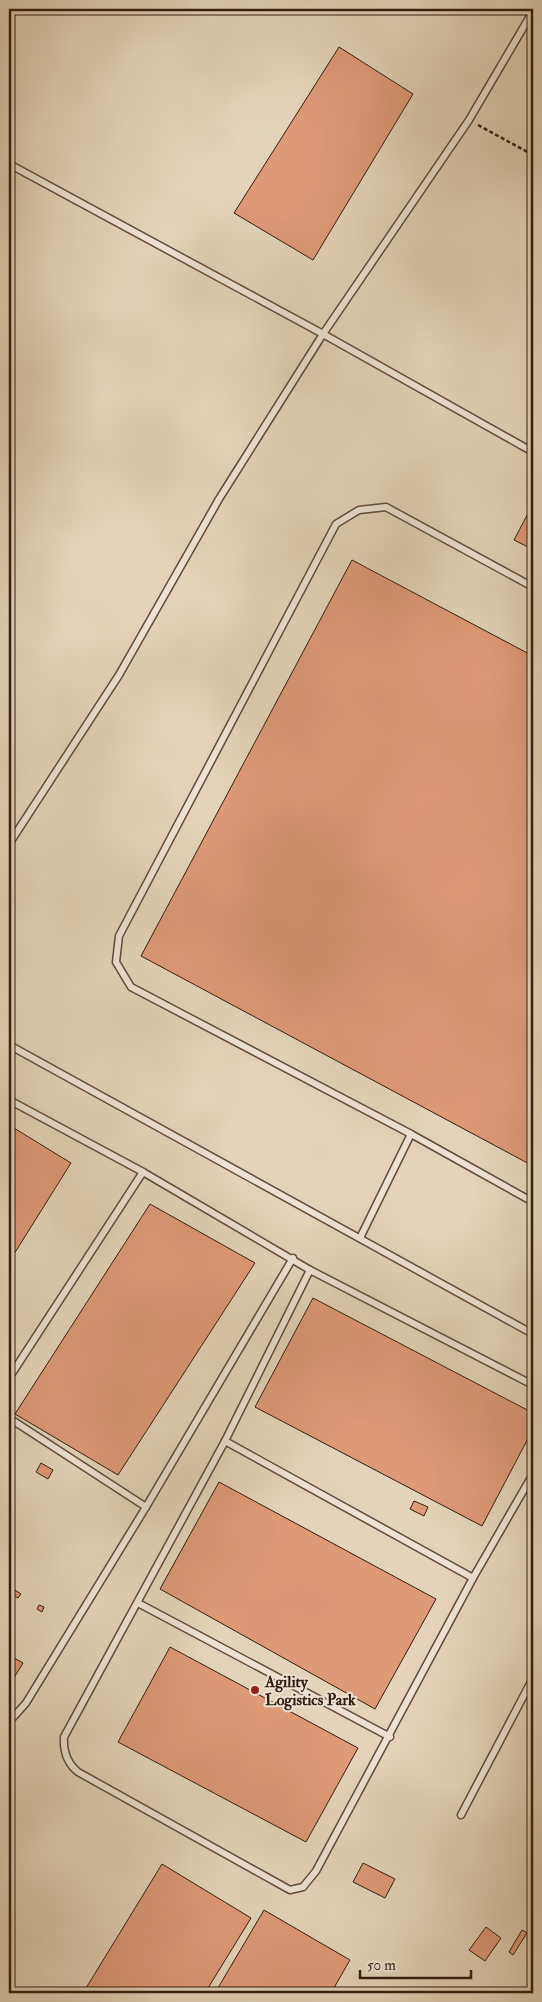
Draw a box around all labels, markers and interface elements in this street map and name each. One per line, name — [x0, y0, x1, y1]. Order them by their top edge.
place label: Agility Logistics Park — [264, 1672, 356, 1711]
marker: Agility Logistics Park — [249, 1684, 261, 1696]
scale bar — [360, 1947, 471, 1979]
text: 50 m — [367, 1956, 396, 1975]

